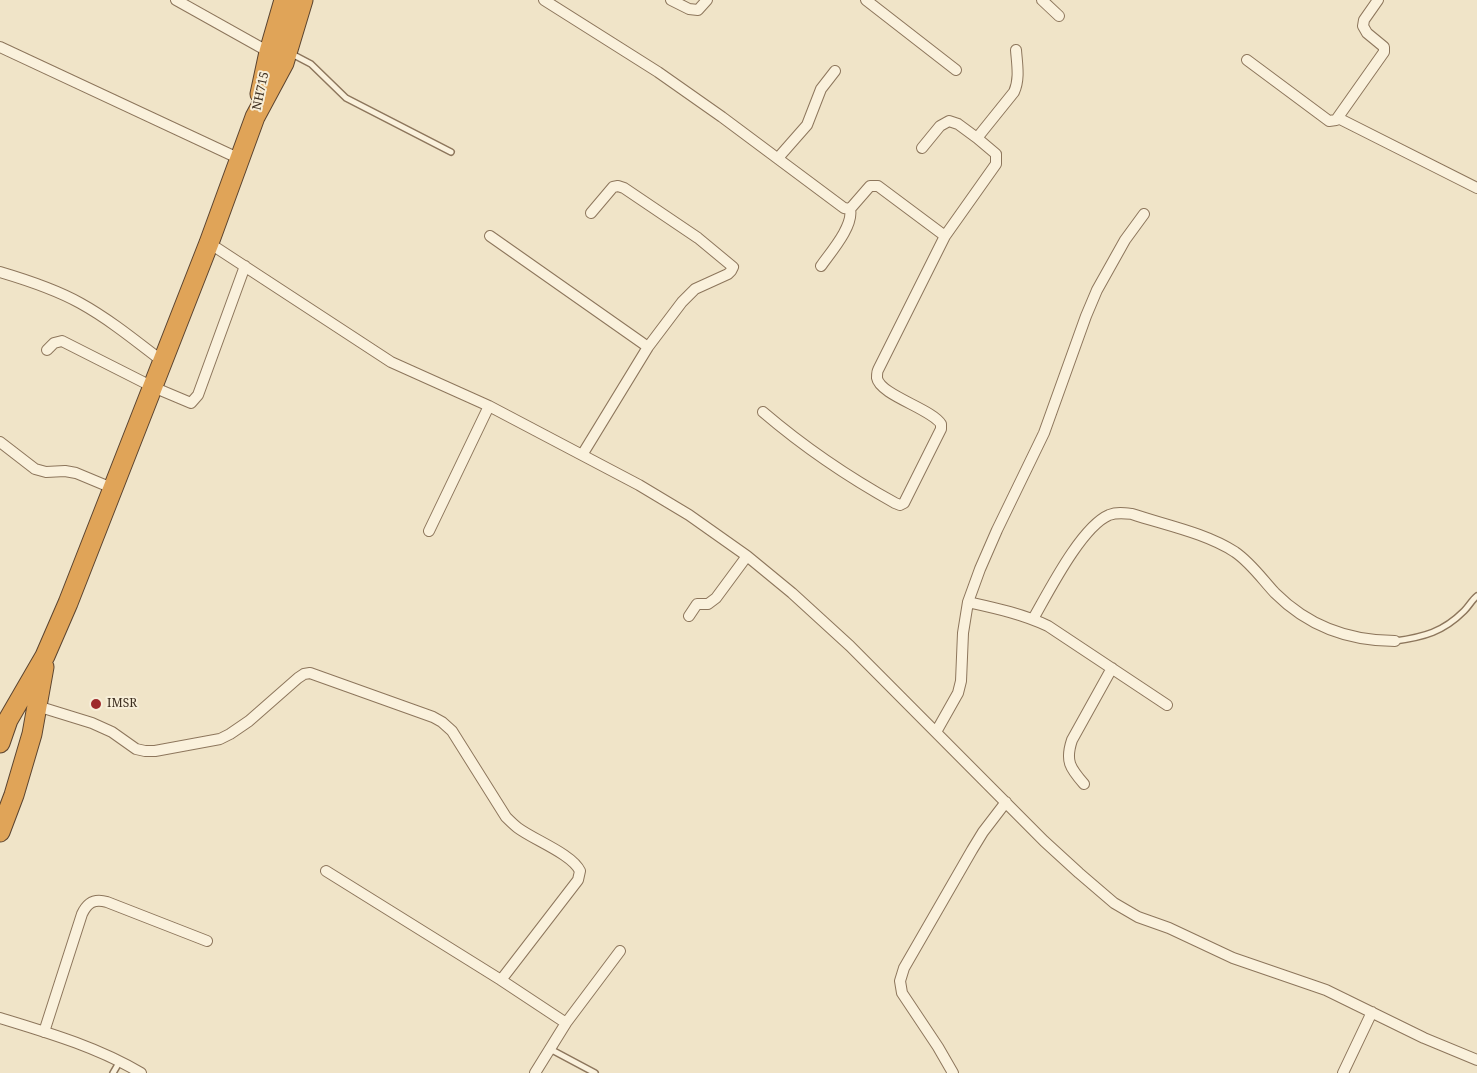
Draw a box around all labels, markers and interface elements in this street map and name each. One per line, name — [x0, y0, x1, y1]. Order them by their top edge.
street label: NH715 — [250, 71, 272, 111]
marker: IMSR — [89, 697, 103, 711]
place label: IMSR — [107, 697, 137, 711]

